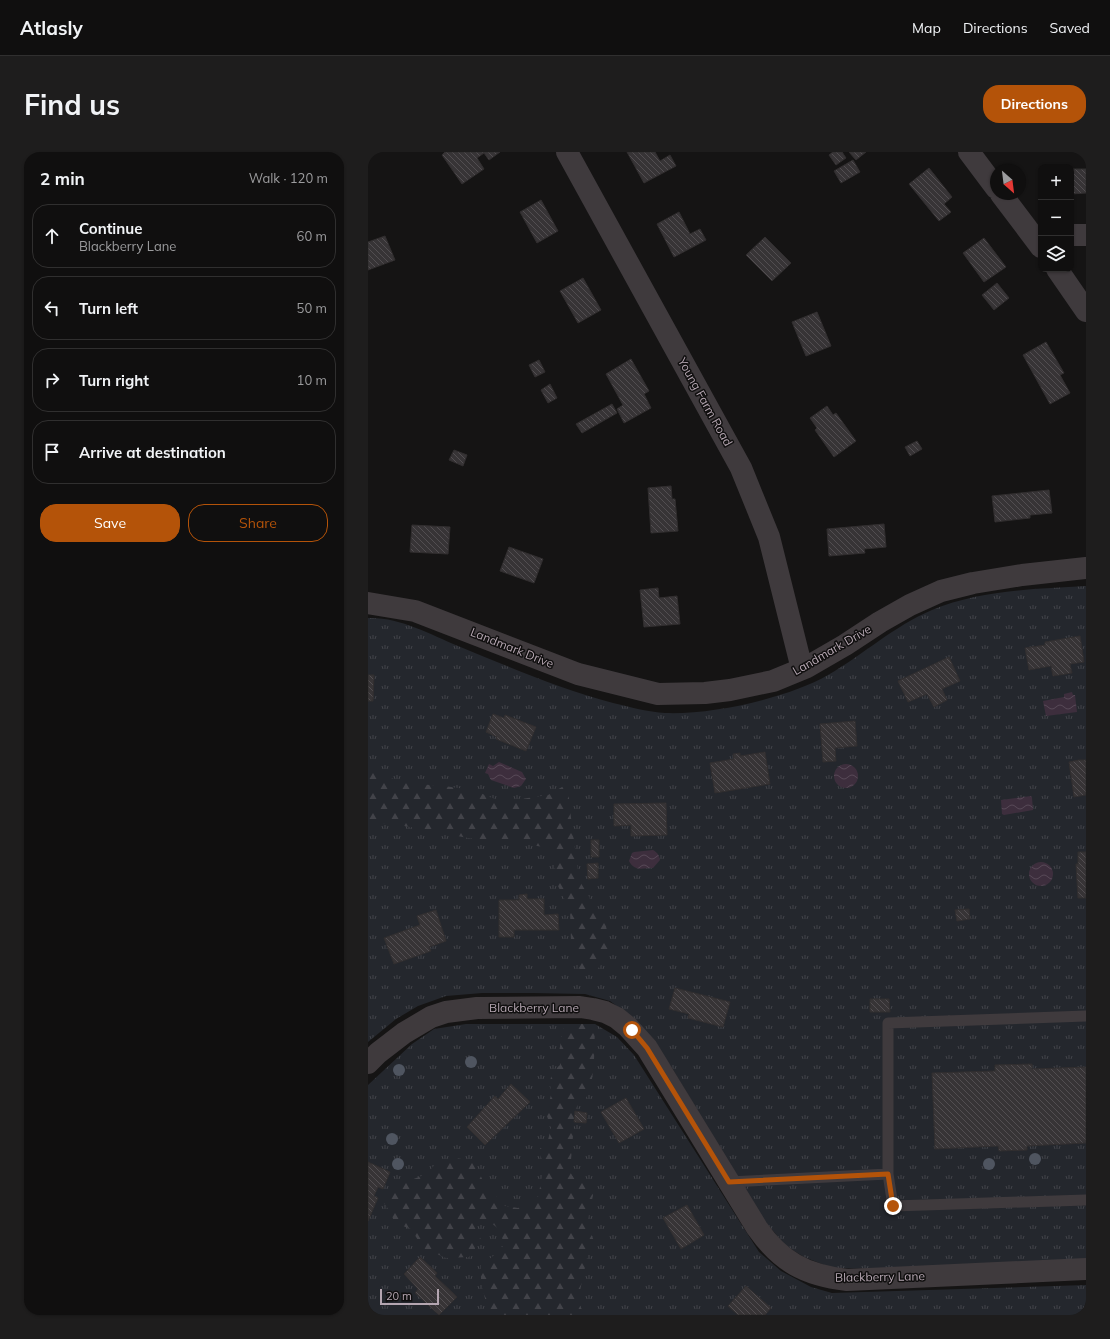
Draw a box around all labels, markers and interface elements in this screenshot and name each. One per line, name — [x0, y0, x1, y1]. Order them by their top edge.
text: Atlasly — [20, 16, 83, 40]
text: Map — [912, 19, 941, 37]
text: Directions — [963, 19, 1028, 37]
text: Saved — [1050, 19, 1090, 37]
button: Directions — [983, 85, 1086, 123]
text: Find us — [24, 87, 120, 122]
north arrow — [990, 164, 1026, 200]
map controls — [1038, 164, 1074, 272]
button: + — [1038, 164, 1074, 200]
text: 2 min — [40, 168, 85, 189]
text: Walk · 120 m — [249, 170, 328, 186]
button: − — [1038, 200, 1074, 236]
text: Continue — [79, 219, 142, 238]
icon: ahead — [41, 225, 63, 247]
text: 60 m — [297, 228, 327, 244]
button: layers — [1038, 236, 1074, 272]
text: Blackberry Lane — [79, 238, 176, 254]
icon: left — [41, 297, 63, 319]
text: Turn left — [79, 299, 138, 318]
text: 50 m — [297, 300, 327, 316]
street label: Young Farm Road — [674, 354, 736, 449]
icon: right — [41, 369, 63, 391]
text: Turn right — [79, 371, 149, 390]
text: 10 m — [297, 372, 327, 388]
icon: arrive — [41, 441, 63, 463]
text: Arrive at destination — [79, 443, 226, 462]
button: Save — [40, 504, 180, 542]
button: Share — [188, 504, 328, 542]
street label: Landmark Drive — [790, 621, 874, 678]
street label: Landmark Drive — [468, 624, 556, 671]
street label: Blackberry Lane — [489, 1000, 579, 1015]
route start — [623, 1021, 641, 1039]
route end — [884, 1197, 902, 1215]
street label: Blackberry Lane — [835, 1268, 925, 1285]
scale bar — [380, 1287, 439, 1306]
text: 20 m — [386, 1289, 412, 1303]

